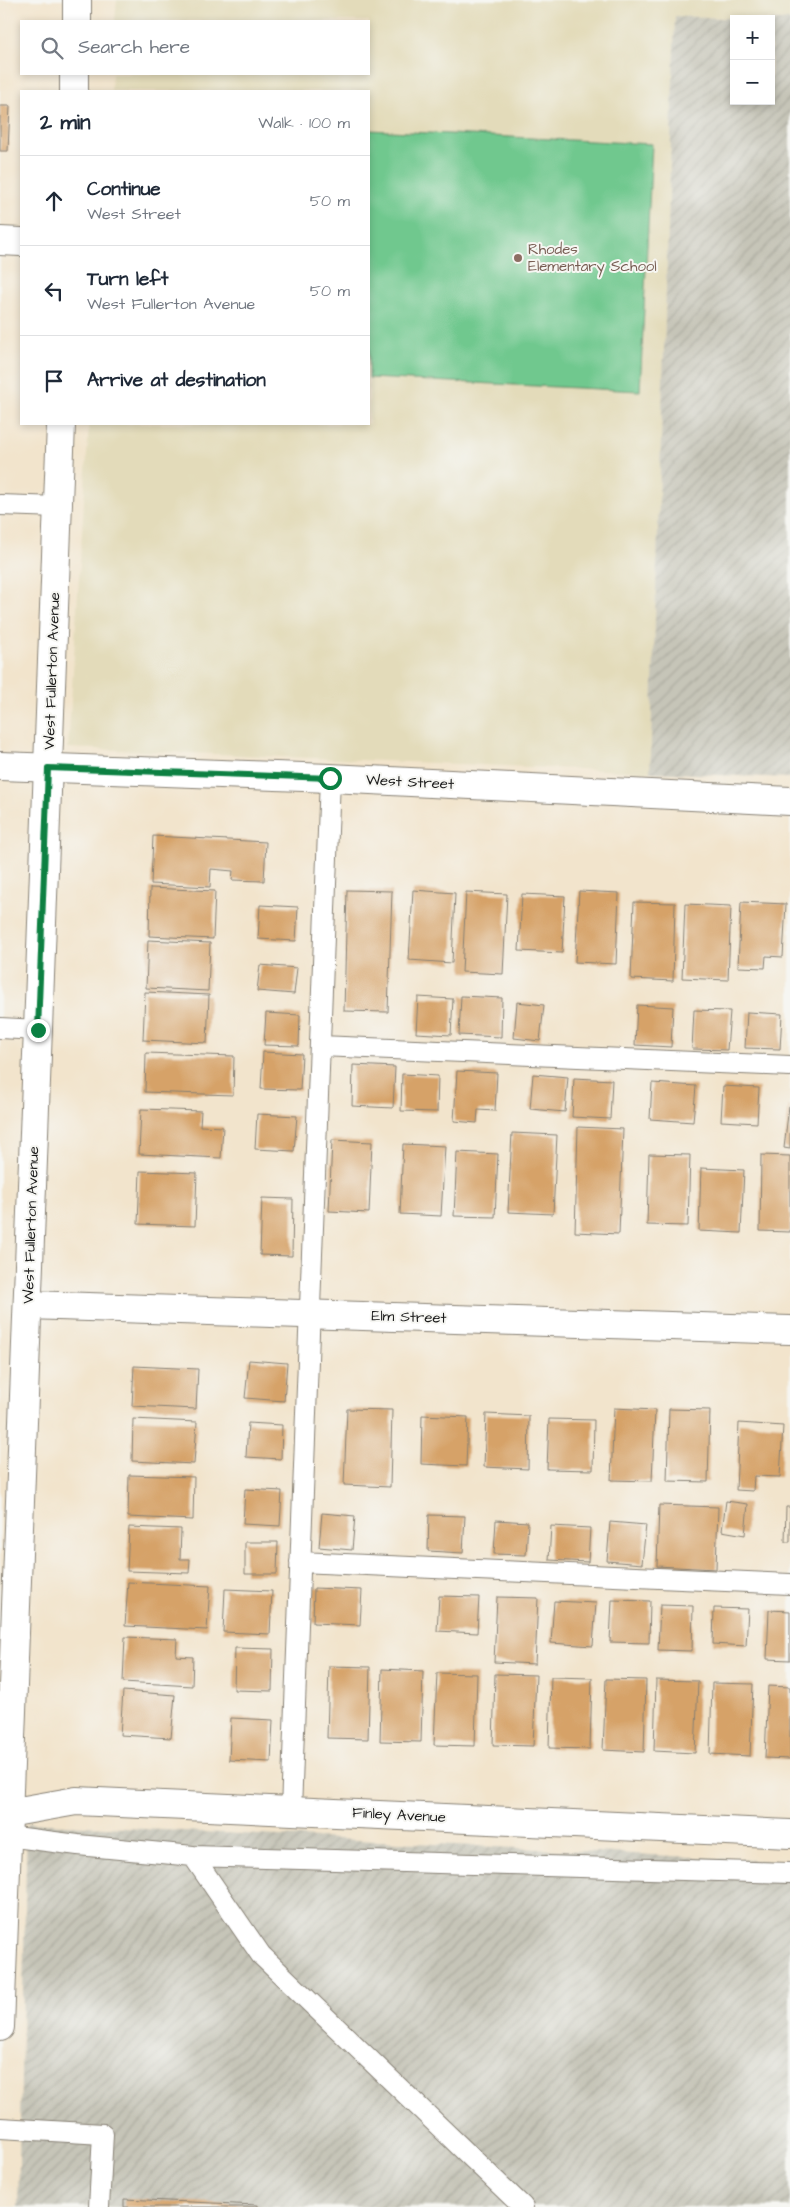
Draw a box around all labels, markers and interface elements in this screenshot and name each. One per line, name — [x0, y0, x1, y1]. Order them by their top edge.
map controls — [730, 15, 775, 105]
button: + — [730, 15, 775, 60]
search box — [20, 20, 370, 75]
icon: search — [38, 34, 66, 62]
text: Search here — [78, 34, 190, 61]
button: − — [730, 60, 775, 105]
text: 2 min — [40, 108, 90, 137]
text: Walk · 100 m — [258, 112, 350, 134]
text: Continue — [87, 176, 161, 203]
icon: ahead — [40, 187, 68, 215]
text: 50 m — [310, 190, 350, 212]
text: West Street — [87, 203, 181, 225]
place label: Rhodes Elementary School — [528, 239, 657, 278]
marker: Rhodes Elementary School — [512, 252, 524, 264]
text: Turn left — [87, 266, 168, 293]
icon: left — [40, 277, 68, 305]
text: 50 m — [310, 280, 350, 302]
text: West Fullerton Avenue — [87, 293, 255, 315]
icon: arrive — [40, 367, 68, 395]
text: Arrive at destination — [87, 367, 266, 394]
street label: West Fullerton Avenue — [39, 592, 65, 750]
route start — [319, 767, 342, 790]
street label: West Street — [365, 769, 455, 795]
route end — [27, 1019, 50, 1042]
street label: West Fullerton Avenue — [18, 1146, 44, 1304]
street label: Elm Street — [371, 1305, 447, 1329]
street label: Finley Avenue — [352, 1802, 446, 1829]

